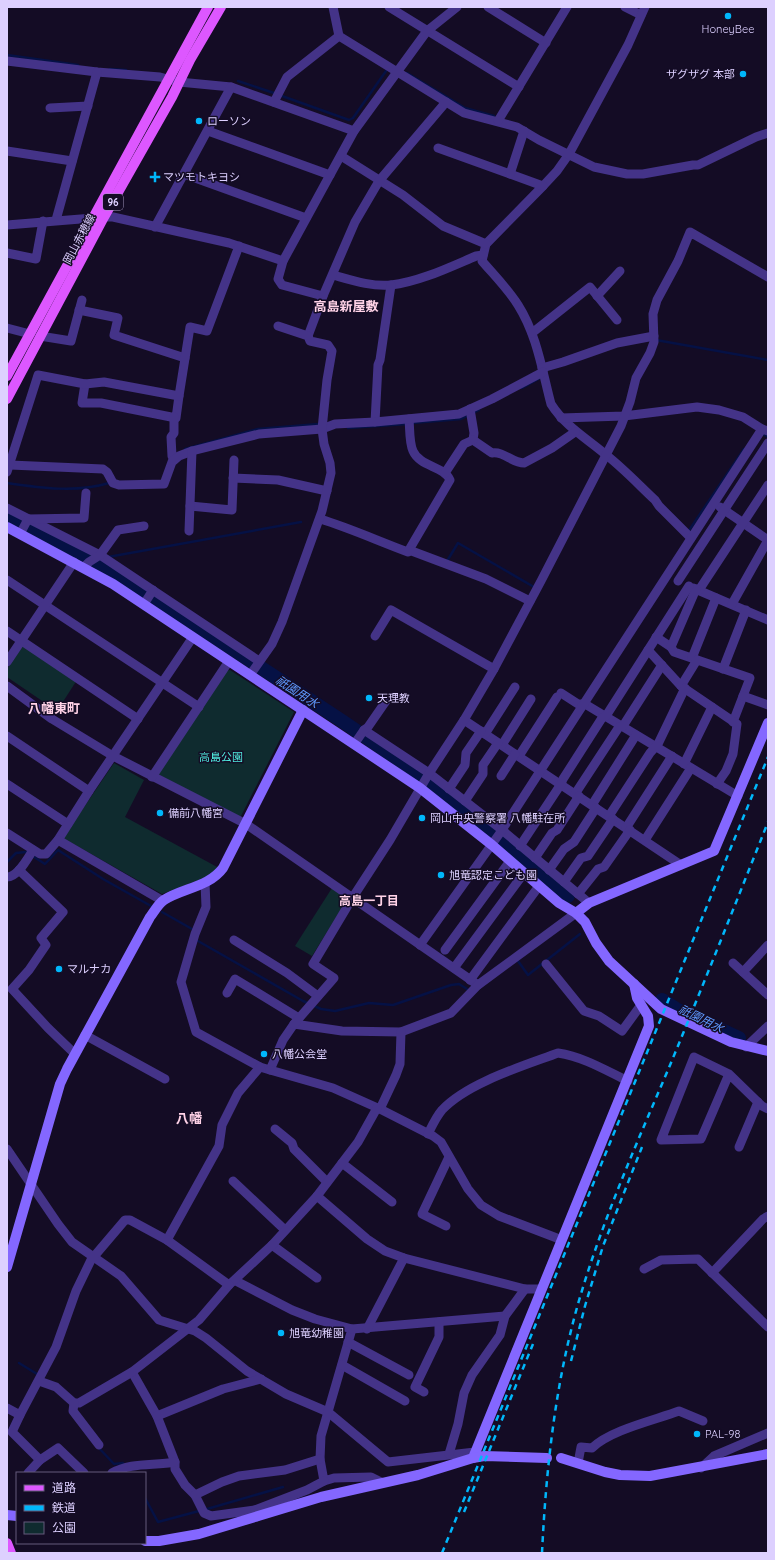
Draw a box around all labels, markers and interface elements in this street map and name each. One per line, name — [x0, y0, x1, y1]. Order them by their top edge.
marker: HoneyBee — [723, 11, 733, 21]
place label: HoneyBee — [702, 22, 754, 36]
place label: ザグザグ 本部 — [666, 67, 735, 81]
marker: ザグザグ 本部 — [738, 69, 748, 79]
place label: ローソン — [207, 114, 251, 128]
marker: ローソン — [194, 116, 204, 126]
place label: マツモトキヨシ — [163, 170, 240, 184]
marker: マツモトキヨシ — [150, 172, 160, 182]
road number: 96 — [103, 194, 123, 210]
street label: 岡山赤穂線 — [60, 211, 98, 267]
district label: 高島新屋敷 — [313, 298, 379, 314]
water label: 祇園用水 — [273, 672, 323, 712]
place label: 天理教 — [377, 691, 410, 705]
marker: 天理教 — [364, 693, 374, 703]
district label: 八幡東町 — [28, 700, 80, 716]
park label: 高島公園 — [199, 750, 243, 764]
place label: 備前八幡宮 — [168, 806, 223, 820]
marker: 備前八幡宮 — [155, 808, 165, 818]
place label: 岡山中央警察署 八幡駐在所 — [430, 811, 566, 825]
marker: 岡山中央警察署 八幡駐在所 — [417, 813, 427, 823]
place label: 旭竜認定こども園 — [449, 868, 537, 882]
marker: 旭竜認定こども園 — [436, 870, 446, 880]
district label: 高島一丁目 — [339, 893, 399, 908]
place label: マルナカ — [67, 962, 111, 976]
marker: マルナカ — [54, 964, 64, 974]
water label: 祇園用水 — [676, 1001, 728, 1037]
place label: 八幡公会堂 — [272, 1047, 327, 1061]
marker: 八幡公会堂 — [259, 1049, 269, 1059]
district label: 八幡 — [176, 1110, 203, 1126]
place label: 旭竜幼稚園 — [289, 1326, 344, 1340]
marker: 旭竜幼稚園 — [276, 1328, 286, 1338]
place label: PAL-98 — [705, 1427, 741, 1441]
marker: PAL-98 — [692, 1429, 702, 1439]
legend — [16, 1472, 146, 1544]
text: 道路 — [52, 1480, 76, 1495]
text: 鉄道 — [52, 1500, 76, 1515]
text: 公園 — [52, 1520, 76, 1535]

